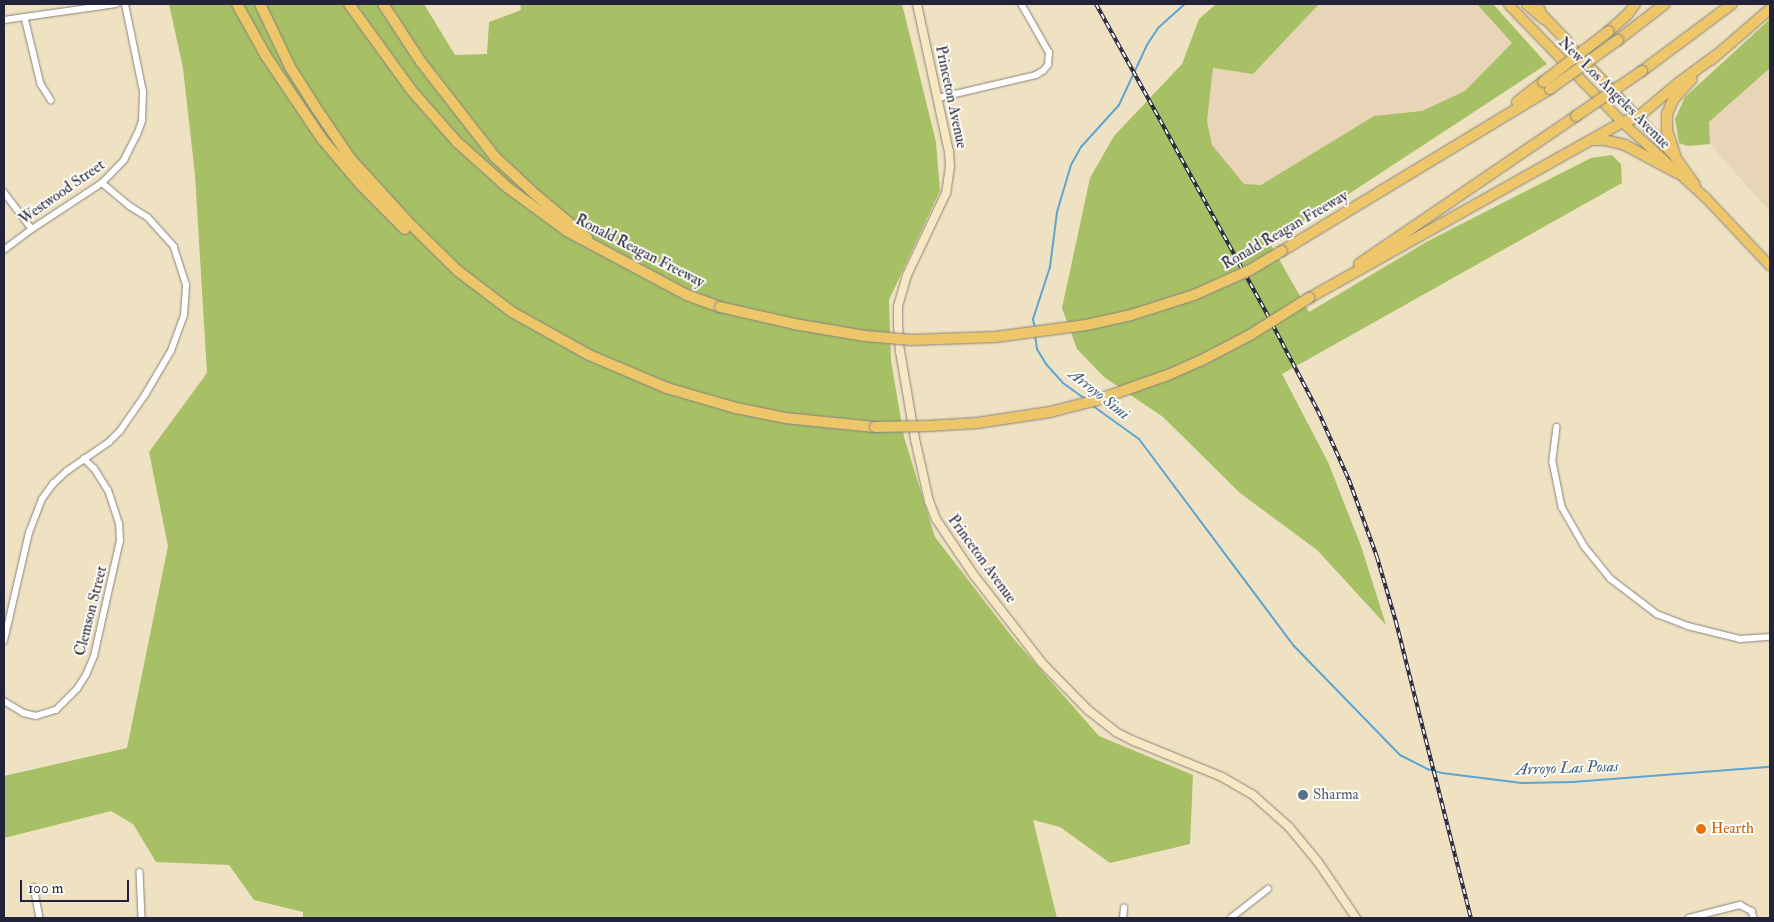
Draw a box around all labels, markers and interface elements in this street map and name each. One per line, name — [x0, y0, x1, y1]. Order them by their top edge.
street label: New Los Angeles Avenue — [1554, 33, 1674, 153]
street label: Princeton Avenue — [931, 44, 971, 150]
street label: Westwood Street — [16, 156, 108, 228]
street label: Ronald Reagan Freeway — [1219, 187, 1351, 273]
street label: Ronald Reagan Freeway — [572, 211, 708, 291]
water label: Arroyo Simi — [1065, 364, 1133, 424]
street label: Princeton Avenue — [944, 511, 1020, 607]
street label: Clemson Street — [71, 564, 111, 658]
water label: Arroyo Las Posas — [1515, 757, 1619, 779]
place label: Sharma — [1313, 786, 1359, 804]
marker: Sharma — [1297, 789, 1309, 801]
place label: Hearth — [1711, 820, 1754, 838]
marker: Hearth — [1695, 823, 1707, 835]
scale bar — [22, 870, 131, 902]
text: 100 m — [28, 879, 63, 898]

